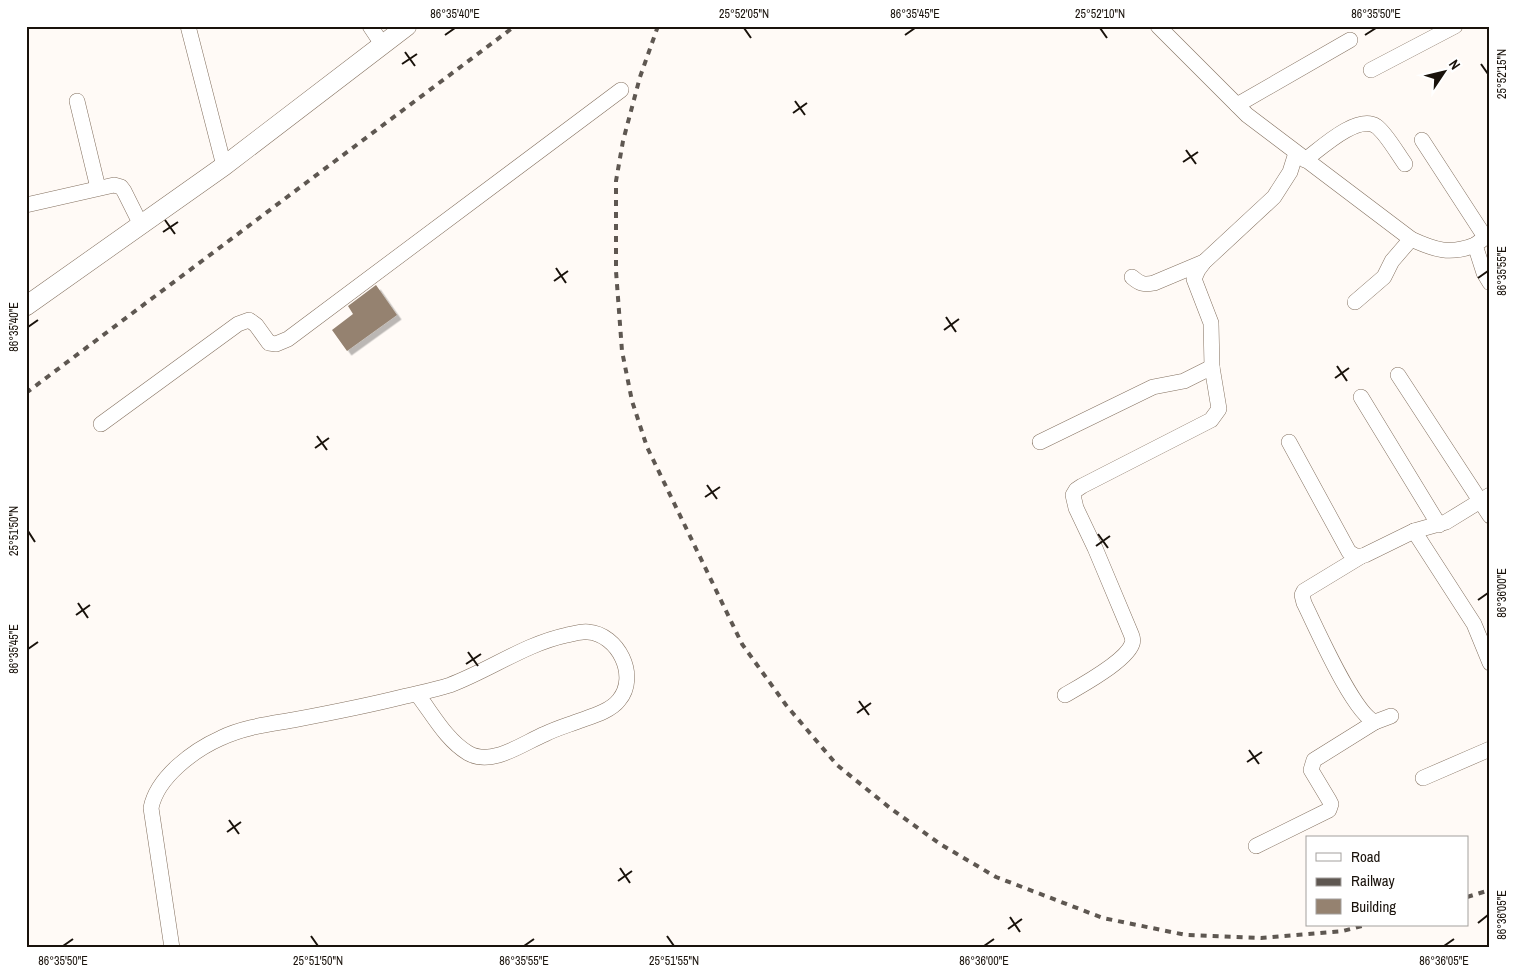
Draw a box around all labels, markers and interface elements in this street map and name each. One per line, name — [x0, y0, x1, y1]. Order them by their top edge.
text: 86°35'40"E — [430, 6, 480, 22]
text: 25°52'05"N — [719, 6, 769, 22]
text: 86°35'45"E — [890, 6, 940, 22]
text: 25°52'10"N — [1075, 6, 1125, 22]
text: 86°35'50"E — [1351, 6, 1401, 22]
north arrow — [1418, 48, 1468, 98]
text: 25°52'15"N — [1494, 49, 1510, 99]
text: N — [1445, 56, 1464, 73]
text: 86°35'55"E — [1494, 246, 1510, 296]
text: 86°35'40"E — [6, 302, 22, 352]
text: 25°51'50"N — [6, 506, 22, 556]
text: 86°36'00"E — [1494, 568, 1510, 618]
text: 86°35'45"E — [6, 624, 22, 674]
legend — [1306, 836, 1468, 926]
text: Road — [1351, 846, 1380, 867]
text: Railway — [1351, 870, 1396, 891]
text: 86°36'05"E — [1494, 890, 1510, 940]
text: Building — [1351, 896, 1396, 917]
text: 86°35'50"E — [38, 953, 88, 969]
text: 25°51'50"N — [293, 953, 343, 969]
text: 86°35'55"E — [499, 953, 549, 969]
text: 25°51'55"N — [649, 953, 699, 969]
text: 86°36'00"E — [959, 953, 1009, 969]
text: 86°36'05"E — [1419, 953, 1469, 969]

